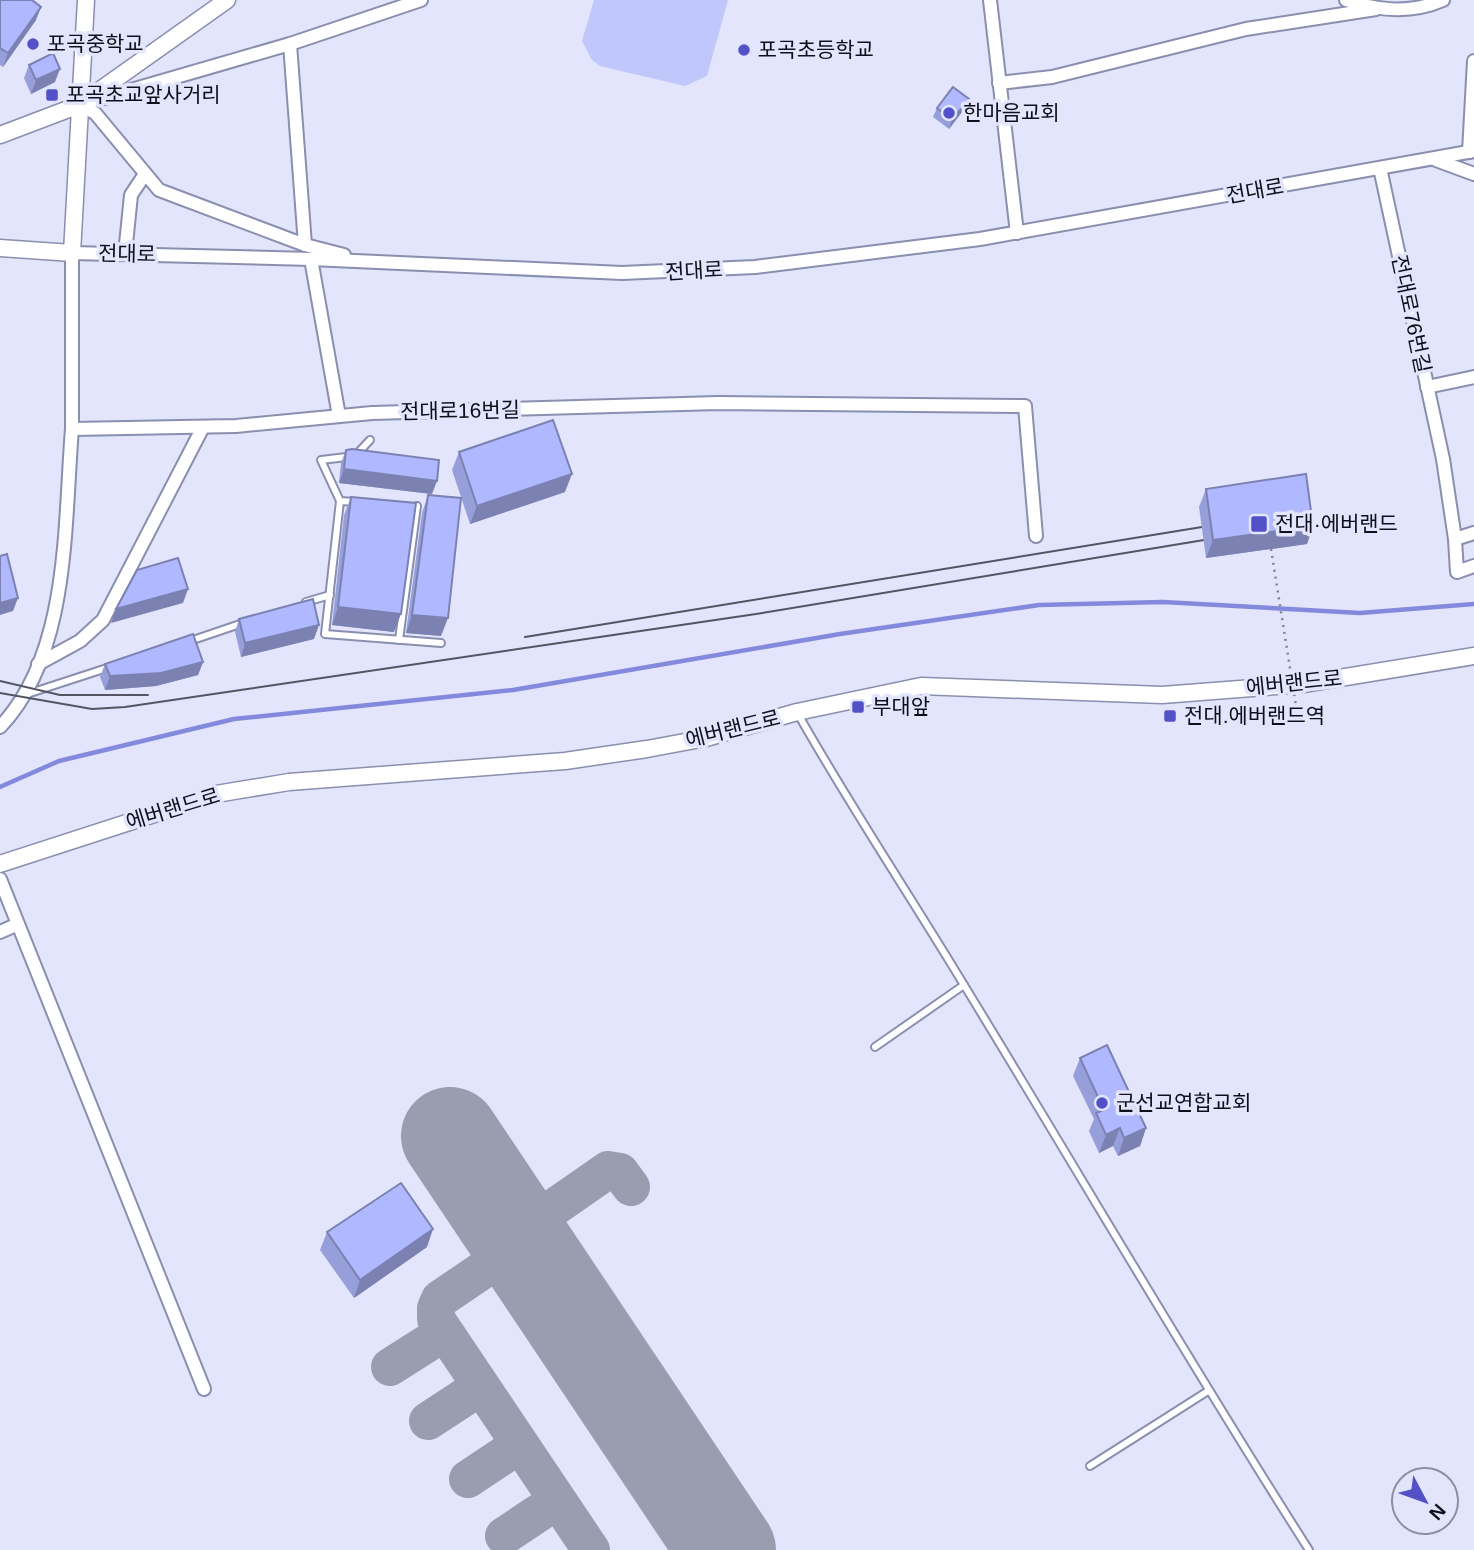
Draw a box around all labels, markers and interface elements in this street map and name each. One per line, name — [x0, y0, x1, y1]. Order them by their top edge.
place label: 포곡중학교 — [47, 32, 144, 55]
marker: 포곡중학교 — [25, 36, 41, 52]
place label: 포곡초등학교 — [758, 38, 874, 61]
marker: 포곡초등학교 — [736, 42, 752, 58]
place label: 포곡초교앞사거리 — [66, 83, 221, 106]
marker: 포곡초교앞사거리 — [44, 87, 60, 103]
place label: 한마음교회 — [963, 101, 1060, 124]
marker: 한마음교회 — [941, 105, 957, 121]
street label: 전대로 — [1224, 174, 1285, 207]
street label: 전대로 — [98, 241, 156, 266]
street label: 전대로76번길 — [1388, 253, 1435, 375]
street label: 전대로 — [664, 257, 724, 284]
street label: 전대로16번길 — [400, 398, 520, 423]
place label: 전대·에버랜드 — [1275, 512, 1398, 535]
marker: 전대·에버랜드 — [1249, 514, 1269, 534]
street label: 에버랜드로 — [1245, 666, 1343, 699]
place label: 부대앞 — [872, 695, 930, 718]
marker: 부대앞 — [850, 699, 866, 715]
place label: 전대.에버랜드역 — [1184, 704, 1325, 727]
street label: 에버랜드로 — [683, 706, 783, 751]
marker: 전대.에버랜드역 — [1162, 708, 1178, 724]
street label: 에버랜드로 — [123, 783, 222, 834]
place label: 군선교연합교회 — [1116, 1091, 1251, 1114]
marker: 군선교연합교회 — [1094, 1095, 1110, 1111]
north arrow — [1390, 1466, 1460, 1536]
text: N — [1425, 1500, 1450, 1524]

